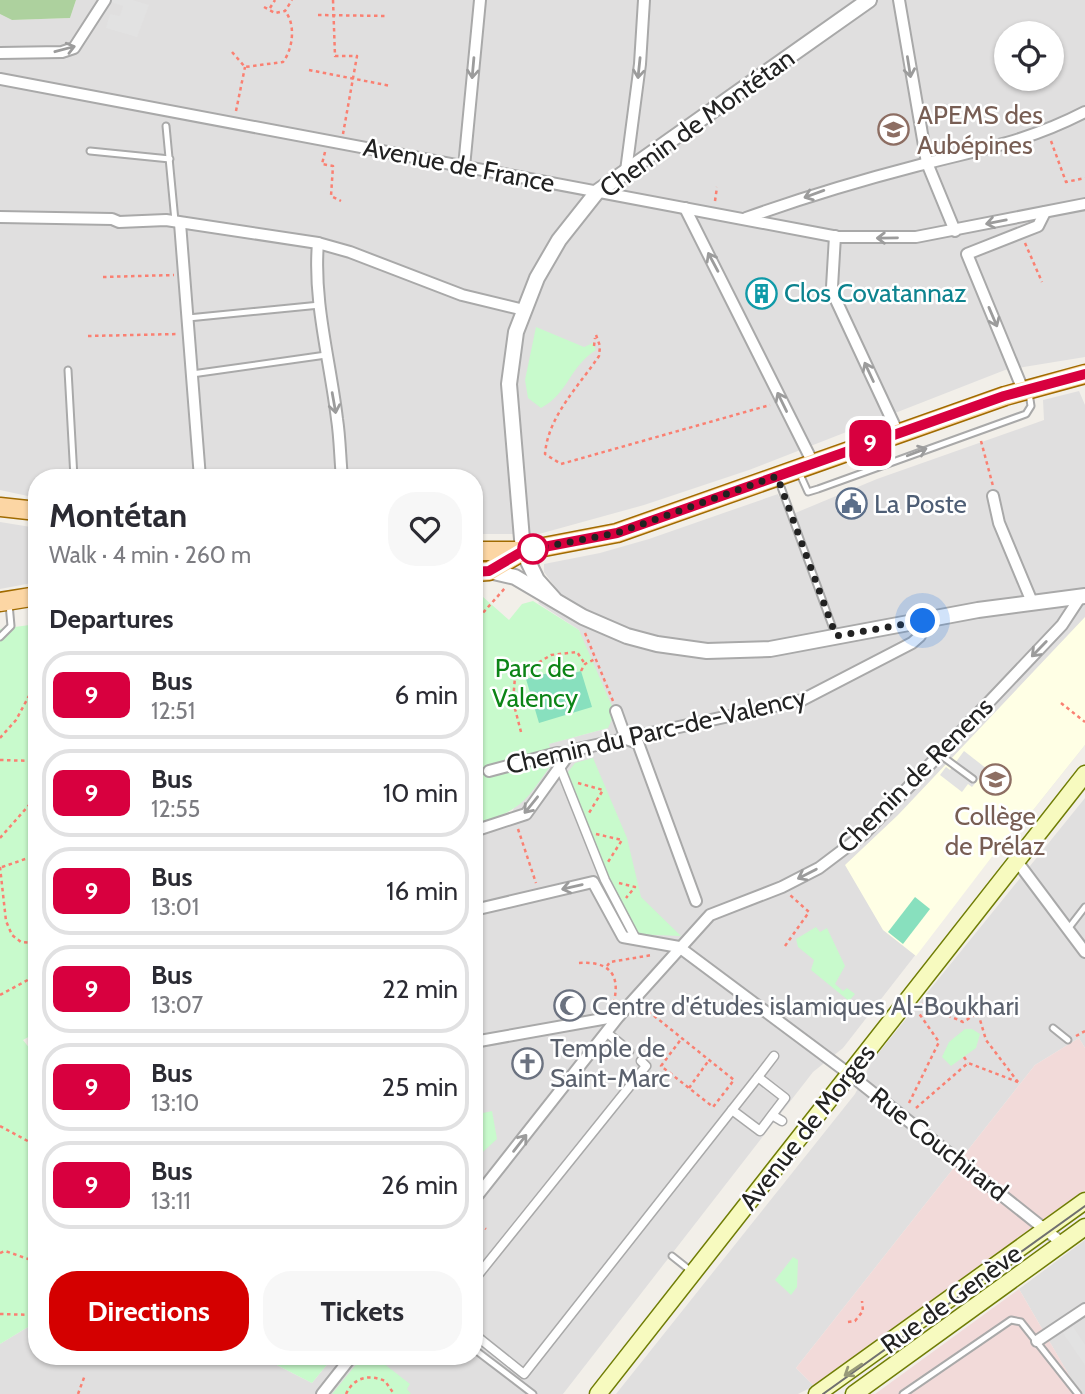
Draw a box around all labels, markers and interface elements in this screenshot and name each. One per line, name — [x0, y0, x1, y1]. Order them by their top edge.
map controls — [994, 21, 1064, 91]
button: locate — [994, 21, 1064, 91]
one-way arrow — [54, 42, 76, 55]
street label: Chemin de Montétan — [593, 42, 801, 204]
one-way arrow — [466, 56, 479, 79]
one-way arrow — [633, 56, 646, 79]
one-way arrow — [903, 56, 916, 78]
place label: APEMS des Aubépines — [917, 99, 1043, 161]
school or university icon: APEMS des Aubépines — [877, 113, 911, 147]
street label: Avenue de France — [361, 131, 557, 199]
one-way arrow — [803, 189, 825, 201]
one-way arrow — [985, 216, 1008, 230]
one-way arrow — [876, 232, 899, 245]
one-way arrow — [705, 252, 719, 272]
building icon: Clos Covatannaz — [744, 276, 778, 310]
place label: Clos Covatannaz — [784, 277, 967, 309]
one-way arrow — [987, 306, 1000, 327]
one-way arrow — [862, 362, 875, 383]
one-way arrow — [328, 391, 342, 414]
one-way arrow — [775, 392, 788, 413]
line badge: 9 — [847, 420, 893, 466]
text: 9 — [863, 428, 877, 457]
one-way arrow — [906, 444, 928, 457]
public building icon: La Poste — [834, 487, 868, 521]
place label: La Poste — [874, 488, 967, 520]
button: heart — [388, 492, 462, 566]
text: Montétan — [49, 495, 187, 535]
unlabelled marker — [518, 534, 548, 564]
text: Walk · 4 min · 260 m — [49, 541, 251, 569]
text: Departures — [49, 603, 173, 635]
your location — [905, 603, 940, 638]
one-way arrow — [1031, 641, 1048, 658]
park label: Parc de Valency — [492, 652, 578, 714]
text: Bus — [151, 665, 192, 697]
text: 6 min — [395, 679, 458, 711]
text: 9 — [85, 680, 98, 709]
street label: Chemin du Parc-de-Valency — [503, 681, 809, 781]
street label: Chemin de Renens — [830, 690, 1000, 860]
text: 12:51 — [151, 697, 195, 725]
text: Bus — [151, 763, 192, 795]
school or university icon: Collège de Prélaz — [978, 763, 1012, 797]
text: 10 min — [383, 777, 458, 809]
text: 9 — [85, 778, 98, 807]
text: 12:55 — [151, 795, 200, 823]
one-way arrow — [524, 796, 539, 814]
place label: Collège de Prélaz — [945, 800, 1045, 862]
text: Bus — [151, 861, 192, 893]
one-way arrow — [797, 868, 818, 882]
text: 16 min — [386, 875, 458, 907]
text: 9 — [85, 876, 98, 905]
one-way arrow — [561, 881, 584, 894]
text: 13:01 — [151, 893, 199, 921]
text: Bus — [151, 959, 192, 991]
text: 22 min — [382, 973, 458, 1005]
text: 9 — [85, 974, 98, 1003]
mosque icon: Centre d'études islamiques Al-Boukhari — [552, 989, 586, 1023]
place label: Centre d'études islamiques Al-Boukhari — [592, 990, 1019, 1022]
text: 13:07 — [151, 991, 203, 1019]
place label: Temple de Saint-Marc — [550, 1032, 671, 1094]
street label: Avenue de Morges — [732, 1037, 882, 1216]
church icon: Temple de Saint-Marc — [510, 1046, 544, 1080]
text: Bus — [151, 1057, 192, 1089]
text: 25 min — [382, 1071, 458, 1103]
text: 9 — [85, 1072, 98, 1101]
street label: Rue Couchirard — [864, 1080, 1014, 1208]
text: 13:10 — [151, 1089, 199, 1117]
one-way arrow — [512, 1135, 527, 1153]
text: Bus — [151, 1155, 192, 1187]
text: 26 min — [381, 1169, 458, 1201]
text: 9 — [85, 1170, 98, 1199]
text: 13:11 — [151, 1187, 191, 1215]
street label: Rue de Genève — [874, 1237, 1028, 1361]
button: Directions — [49, 1271, 249, 1351]
button: Tickets — [263, 1271, 462, 1351]
one-way arrow — [844, 1363, 863, 1377]

